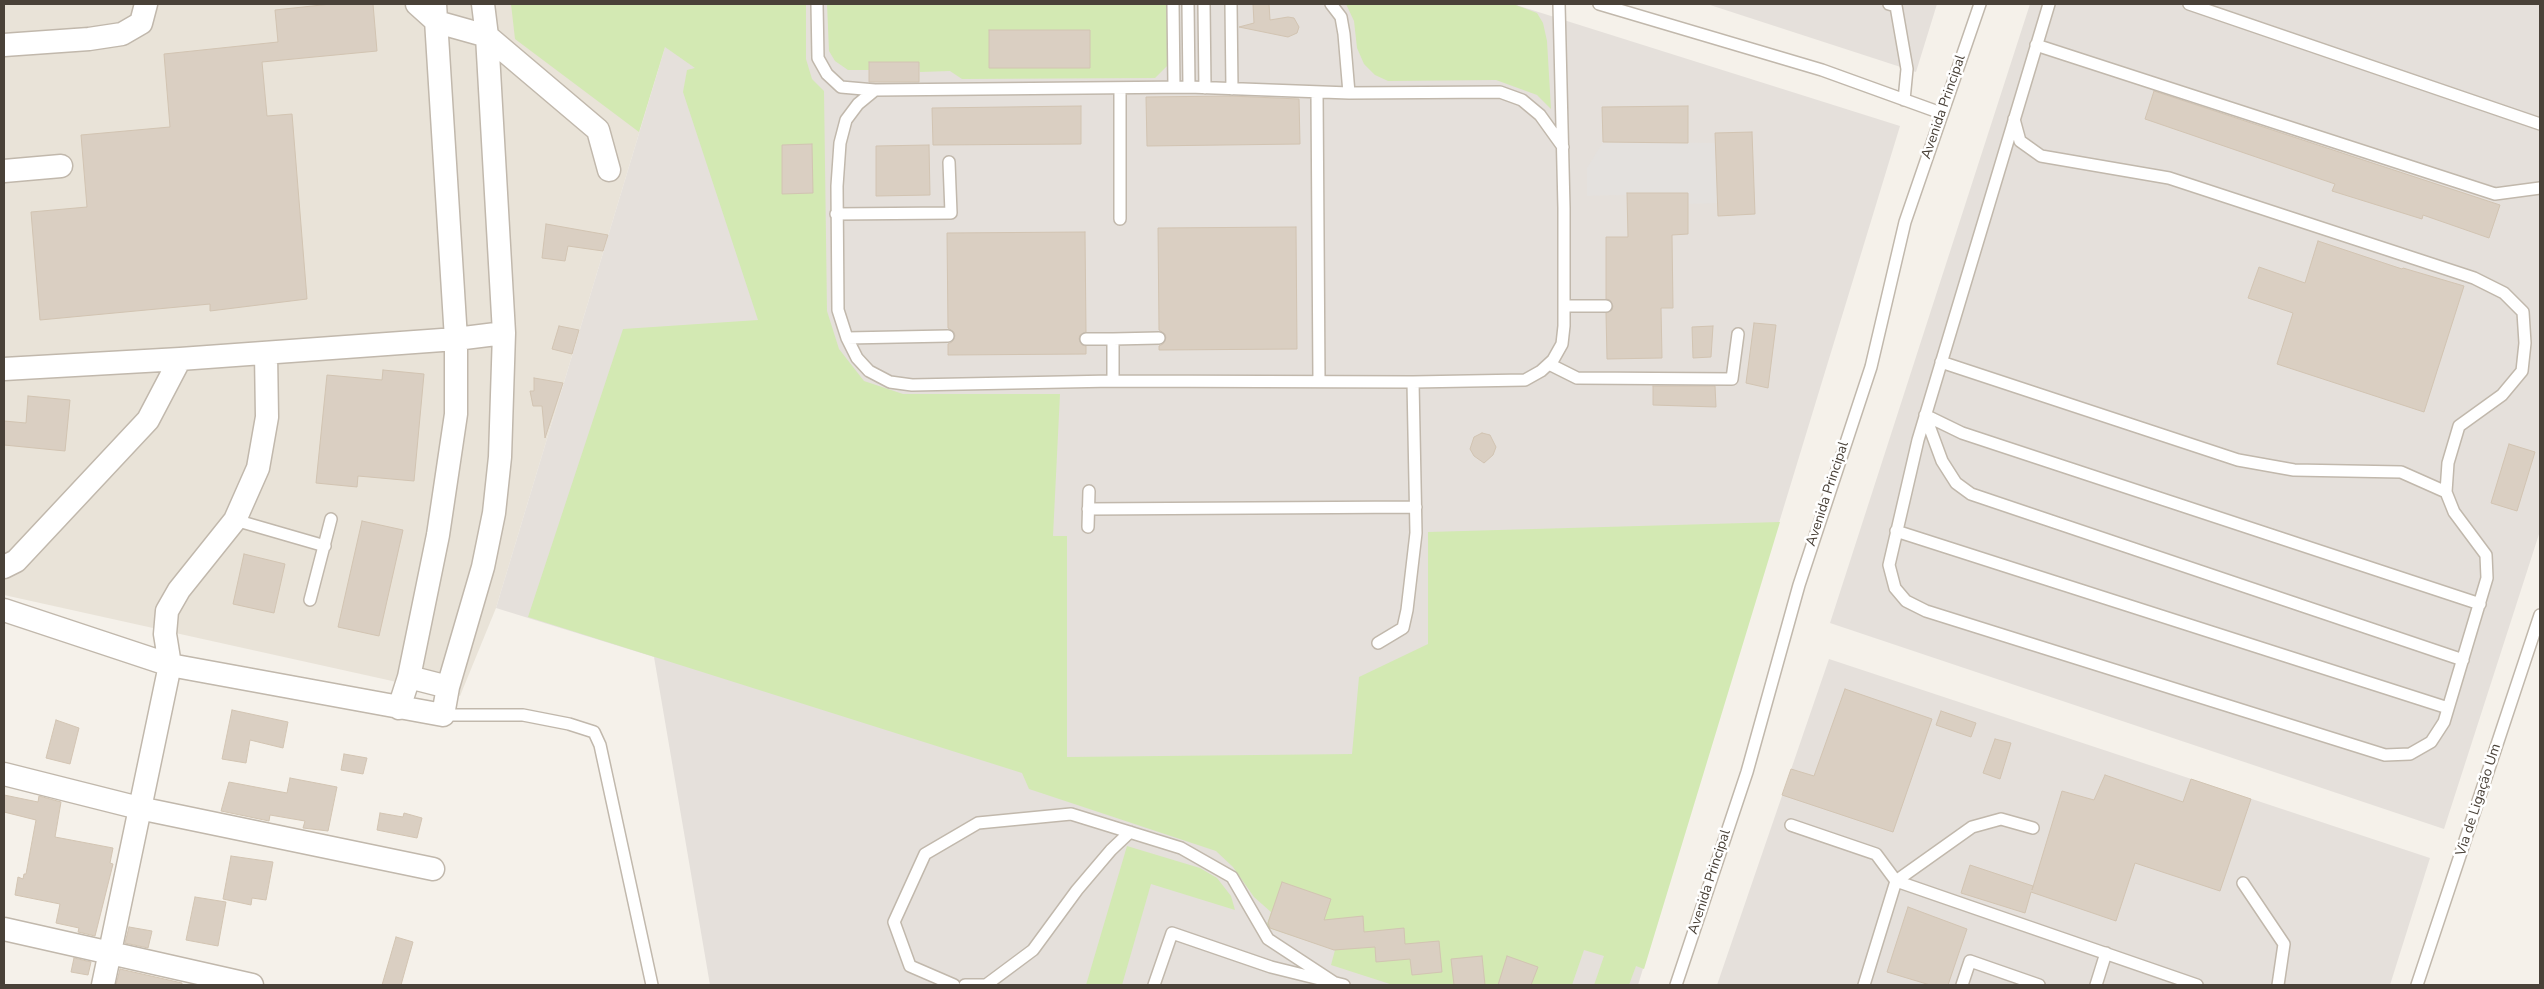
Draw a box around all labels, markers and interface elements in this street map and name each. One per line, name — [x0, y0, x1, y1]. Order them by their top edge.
street label: Avenida Principal — [1918, 53, 1970, 161]
street label: Avenida Principal — [1803, 439, 1853, 549]
street label: Via de Ligação Um — [2453, 742, 2505, 858]
street label: Avenida Principal — [1685, 827, 1735, 937]

